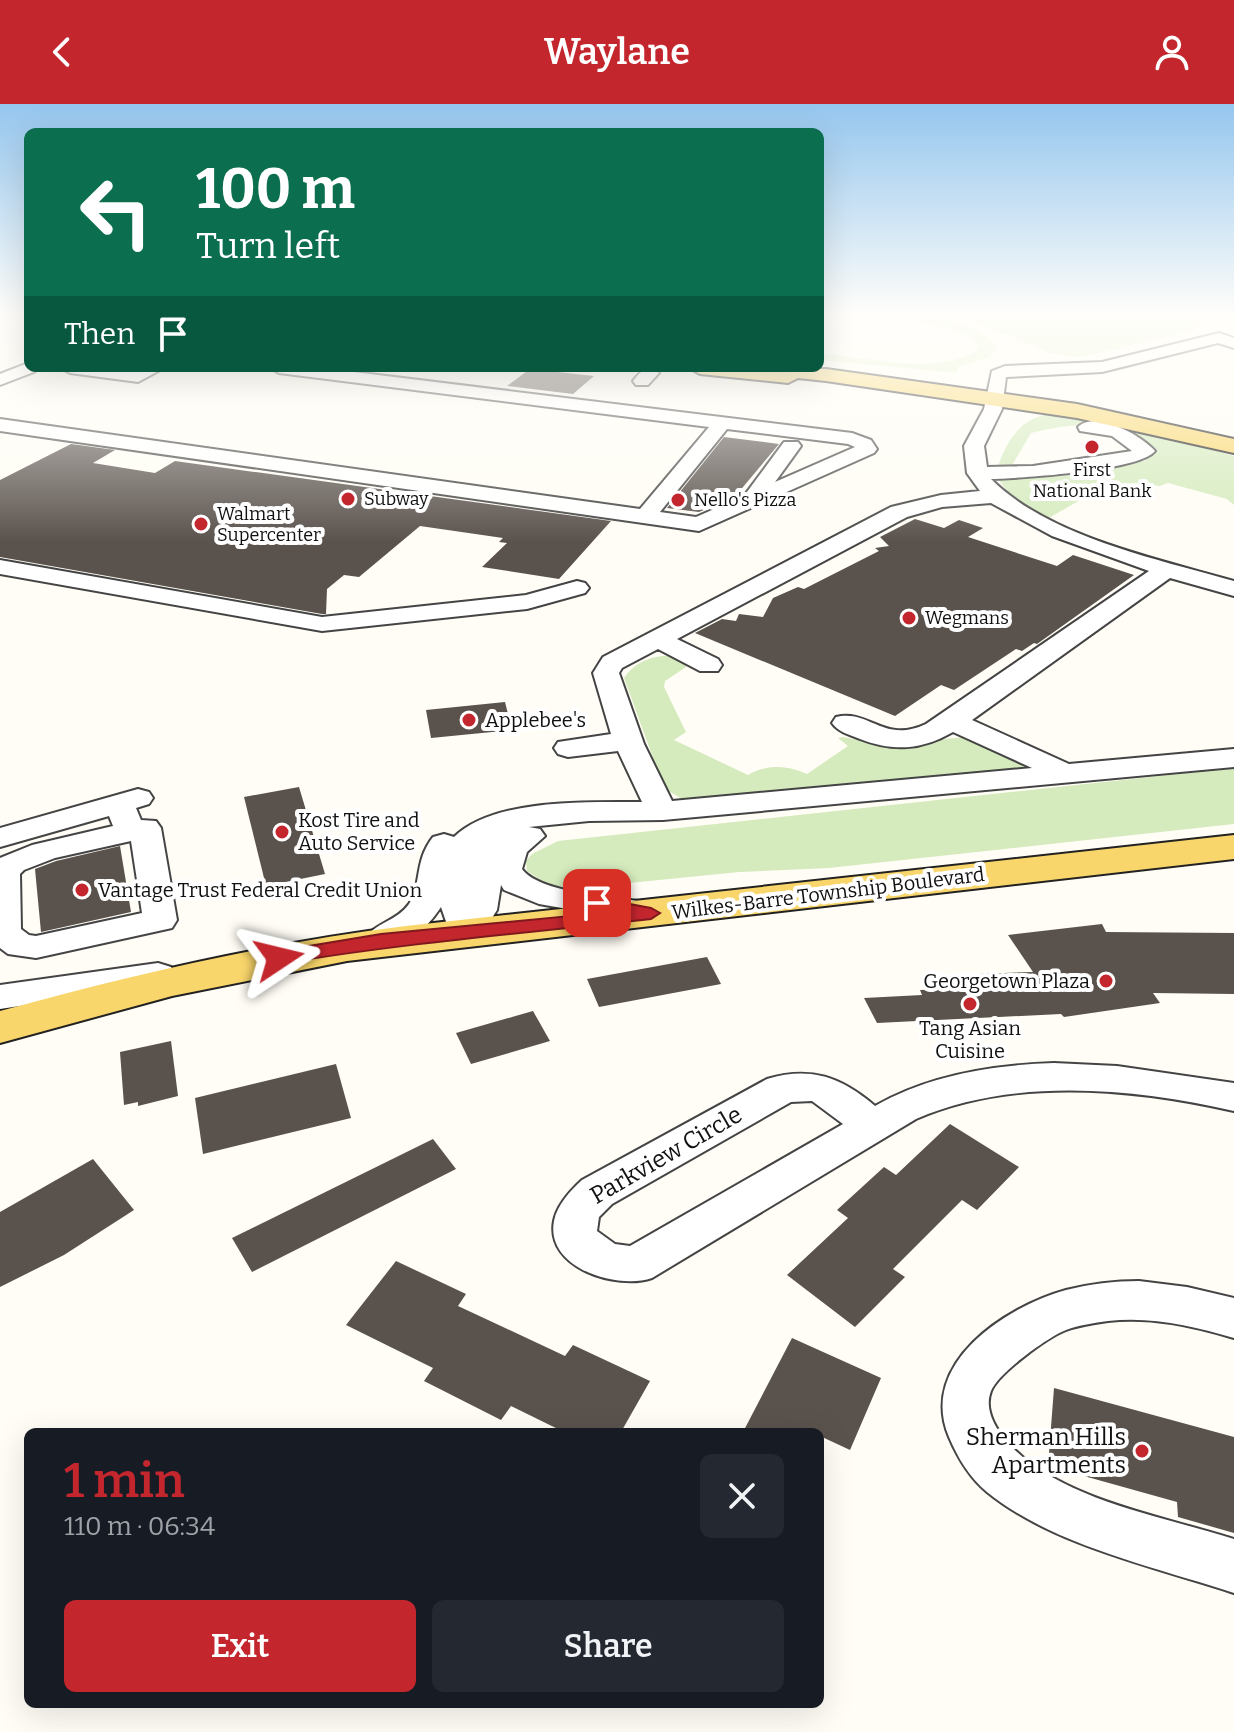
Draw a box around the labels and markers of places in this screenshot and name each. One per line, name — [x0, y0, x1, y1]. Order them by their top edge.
marker: First National Bank — [1083, 438, 1101, 456]
place label: First National Bank — [1033, 459, 1152, 502]
place label: Subway — [364, 488, 429, 510]
place label: Nello's Pizza — [694, 489, 797, 511]
marker: Subway — [339, 490, 357, 508]
marker: Nello's Pizza — [669, 491, 687, 509]
place label: Walmart Supercenter — [217, 503, 321, 546]
marker: Walmart Supercenter — [192, 515, 210, 533]
place label: Wegmans — [925, 607, 1009, 629]
marker: Wegmans — [900, 609, 918, 627]
place label: Applebee's — [485, 708, 586, 732]
marker: Applebee's — [460, 711, 478, 729]
place label: Kost Tire and Auto Service — [298, 808, 420, 855]
marker: Kost Tire and Auto Service — [273, 823, 291, 841]
pin — [563, 869, 631, 937]
place label: Vantage Trust Federal Credit Union — [98, 878, 423, 902]
marker: Vantage Trust Federal Credit Union — [73, 881, 91, 899]
place label: Georgetown Plaza — [923, 969, 1090, 993]
marker: Georgetown Plaza — [1097, 972, 1115, 990]
marker: Tang Asian Cuisine — [961, 995, 979, 1013]
place label: Tang Asian Cuisine — [919, 1016, 1021, 1063]
place label: Sherman Hills Apartments — [966, 1423, 1126, 1479]
marker: Sherman Hills Apartments — [1133, 1442, 1151, 1460]

